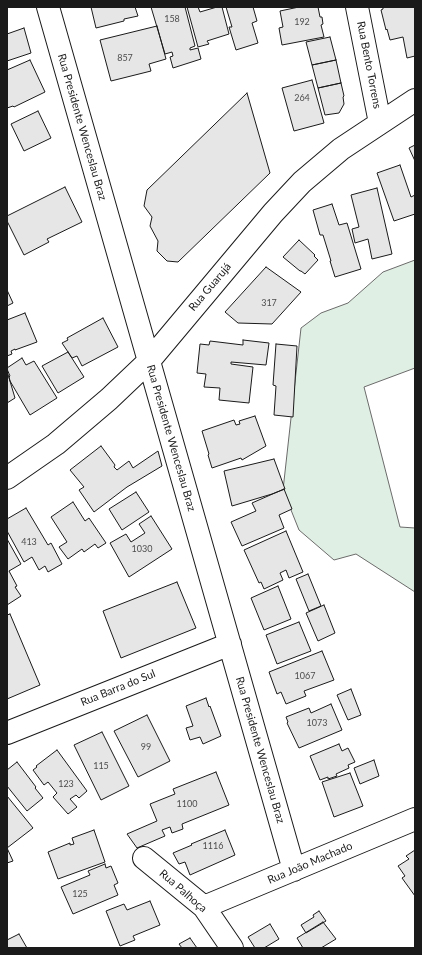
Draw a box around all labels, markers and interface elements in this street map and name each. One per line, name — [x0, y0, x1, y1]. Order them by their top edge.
house number: 158 — [164, 14, 180, 24]
house number: 192 — [294, 17, 310, 27]
street label: Rua Bento Torrens — [354, 20, 384, 110]
street label: Rua Presidente Wenceslau Braz — [55, 52, 109, 202]
house number: 857 — [117, 53, 133, 63]
house number: 264 — [294, 93, 310, 103]
street label: Rua Guarujá — [186, 260, 234, 314]
house number: 317 — [261, 298, 277, 308]
street label: Rua Presidente Wenceslau Braz — [144, 363, 198, 513]
house number: 413 — [21, 537, 37, 547]
house number: 1030 — [132, 544, 152, 554]
street label: Rua Barra do Sul — [79, 667, 157, 709]
house number: 1067 — [295, 671, 315, 681]
street label: Rua Presidente Wenceslau Braz — [233, 675, 287, 825]
house number: 1073 — [307, 718, 327, 728]
house number: 99 — [141, 742, 151, 752]
house number: 115 — [93, 761, 109, 771]
house number: 123 — [58, 779, 74, 789]
house number: 1100 — [177, 799, 197, 809]
street label: Rua João Machado — [266, 839, 354, 887]
house number: 1116 — [203, 841, 223, 851]
street label: Rua Palhoça — [157, 867, 209, 915]
house number: 125 — [72, 889, 88, 899]

